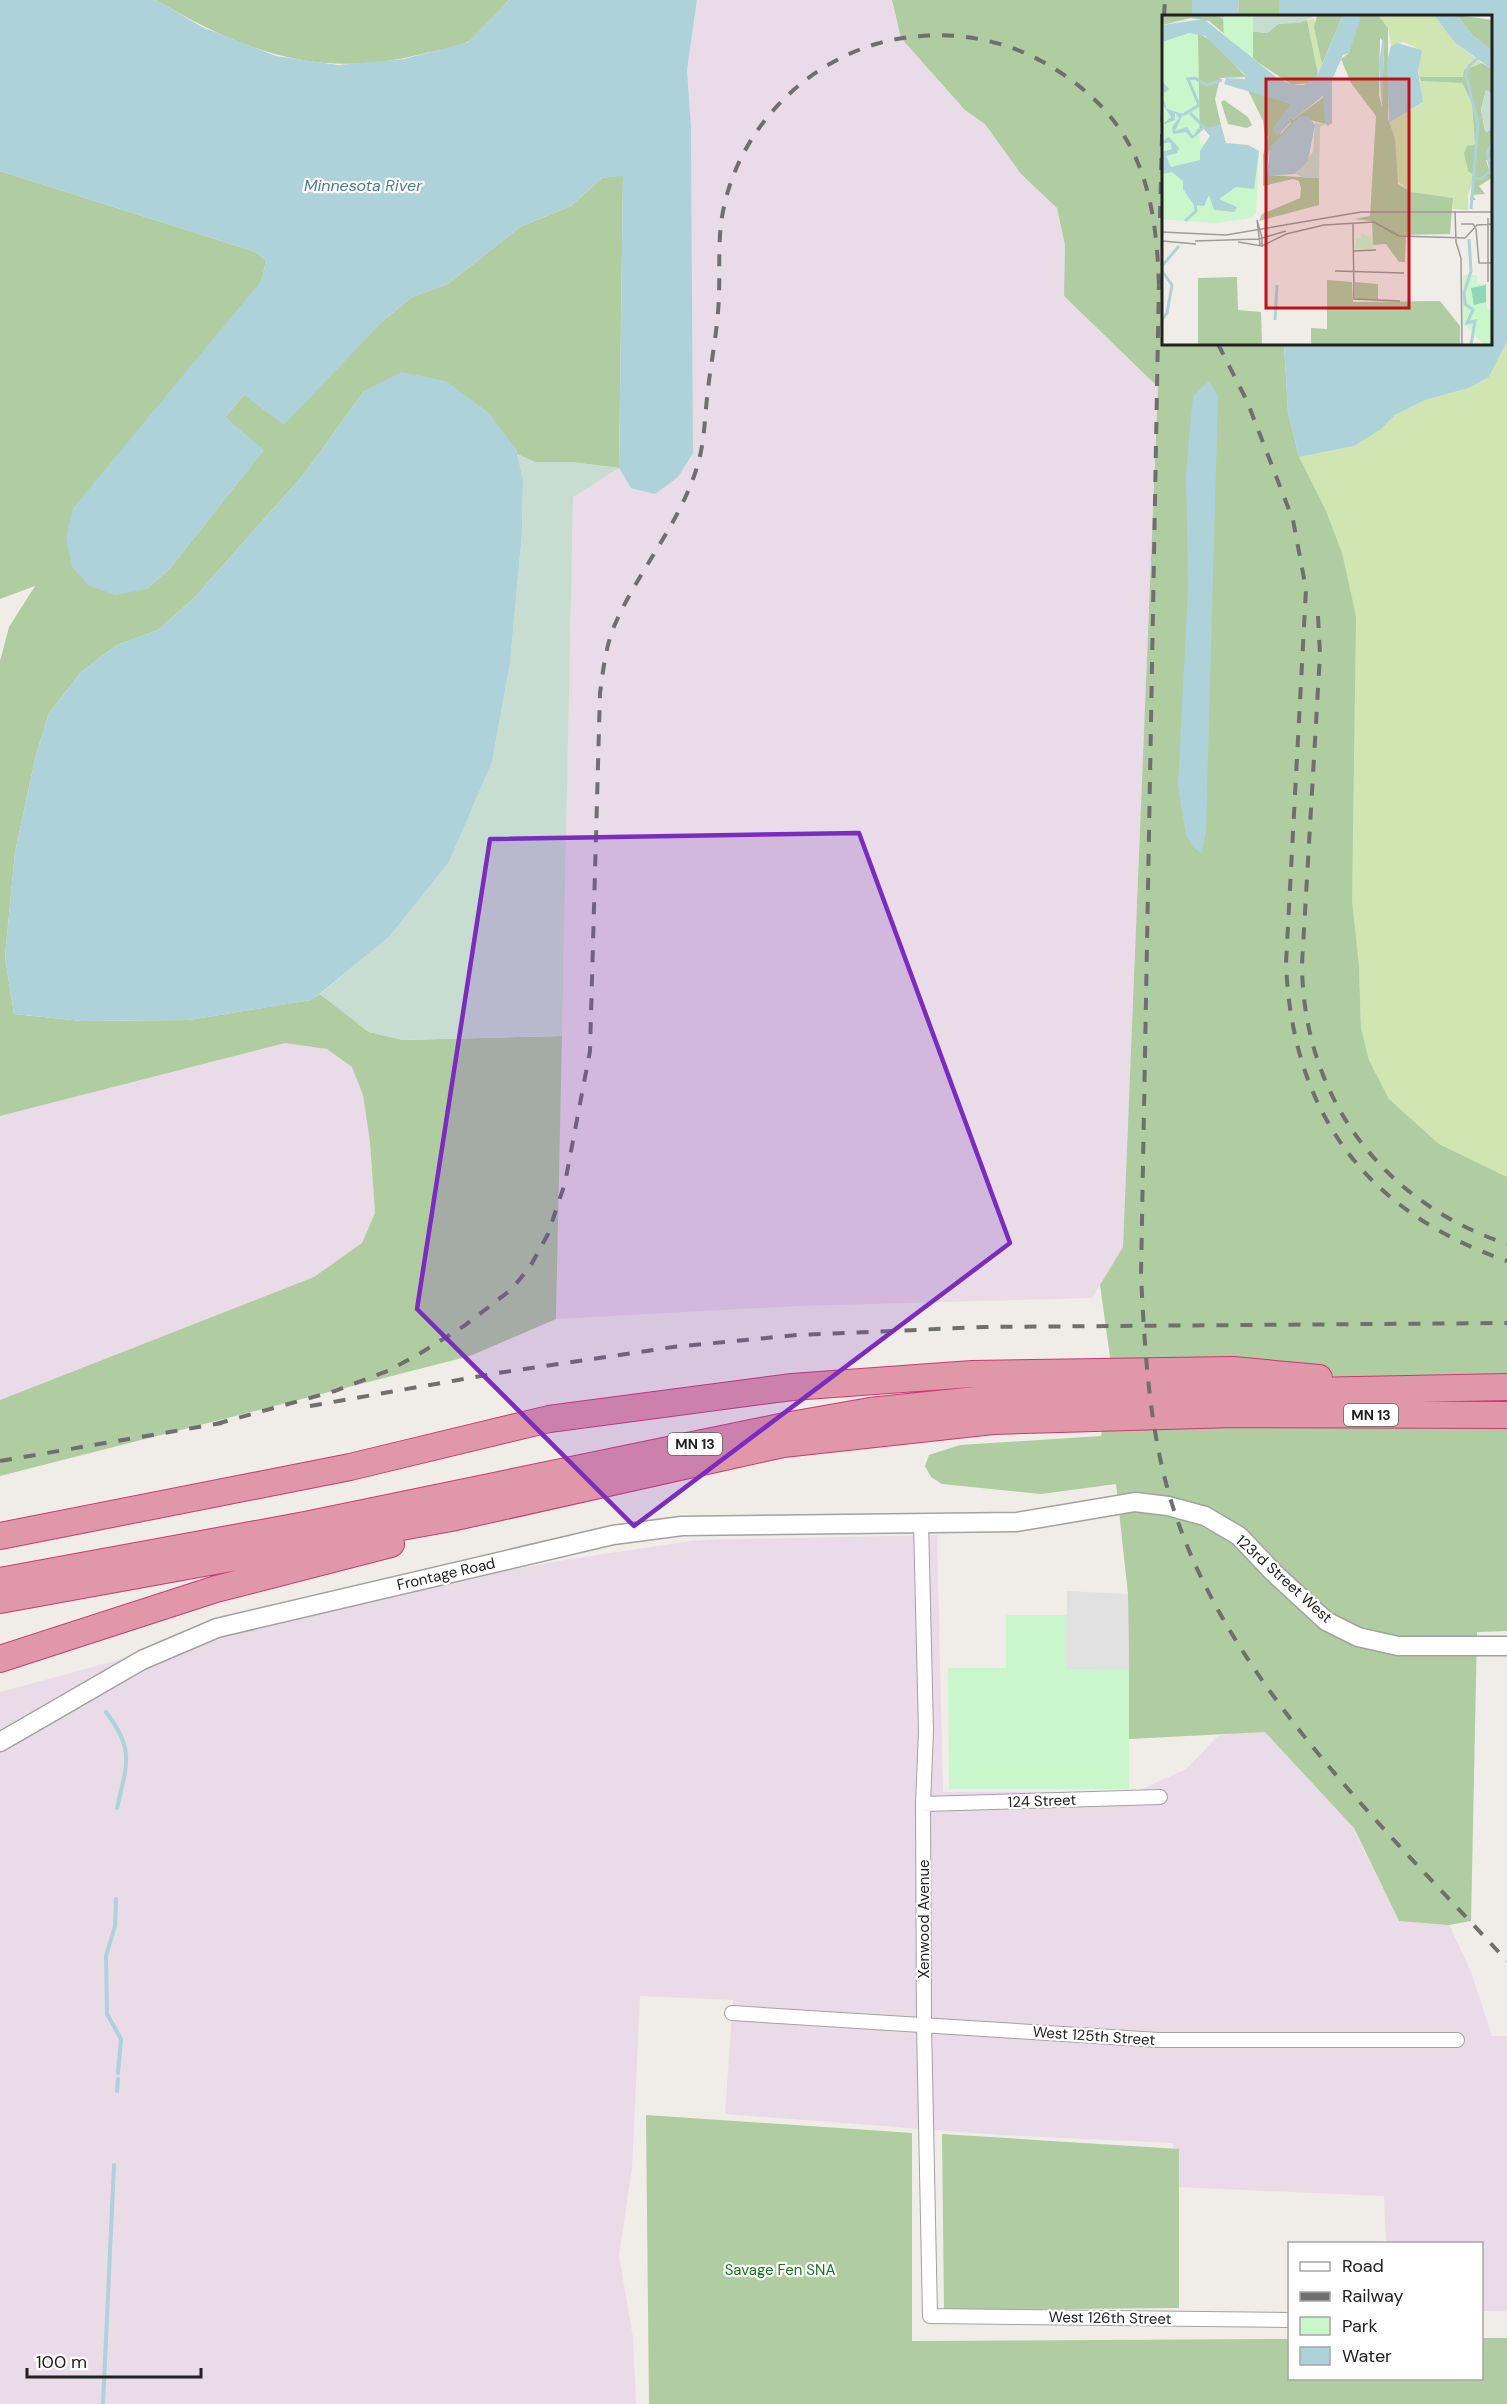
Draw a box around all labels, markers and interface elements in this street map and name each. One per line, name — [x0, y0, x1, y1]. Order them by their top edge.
inset map — [1162, 15, 1492, 345]
water label: Minnesota River — [304, 175, 423, 196]
road number: MN 13 — [1344, 1404, 1398, 1426]
road number: MN 13 — [668, 1433, 722, 1455]
street label: 123rd Street West — [1232, 1531, 1336, 1628]
street label: Frontage Road — [395, 1553, 497, 1595]
street label: 124 Street — [1007, 1790, 1077, 1812]
street label: Xenwood Avenue — [914, 1859, 934, 1979]
street label: West 125th Street — [1032, 2022, 1156, 2050]
legend — [1288, 2242, 1483, 2380]
text: Road — [1342, 2254, 1384, 2278]
park label: Savage Fen SNA — [725, 2260, 835, 2280]
text: Railway — [1342, 2284, 1404, 2308]
street label: West 126th Street — [1048, 2307, 1172, 2329]
text: Park — [1342, 2314, 1378, 2338]
scale bar — [27, 2341, 201, 2379]
text: Water — [1342, 2344, 1392, 2368]
text: 100 m — [36, 2350, 87, 2374]

